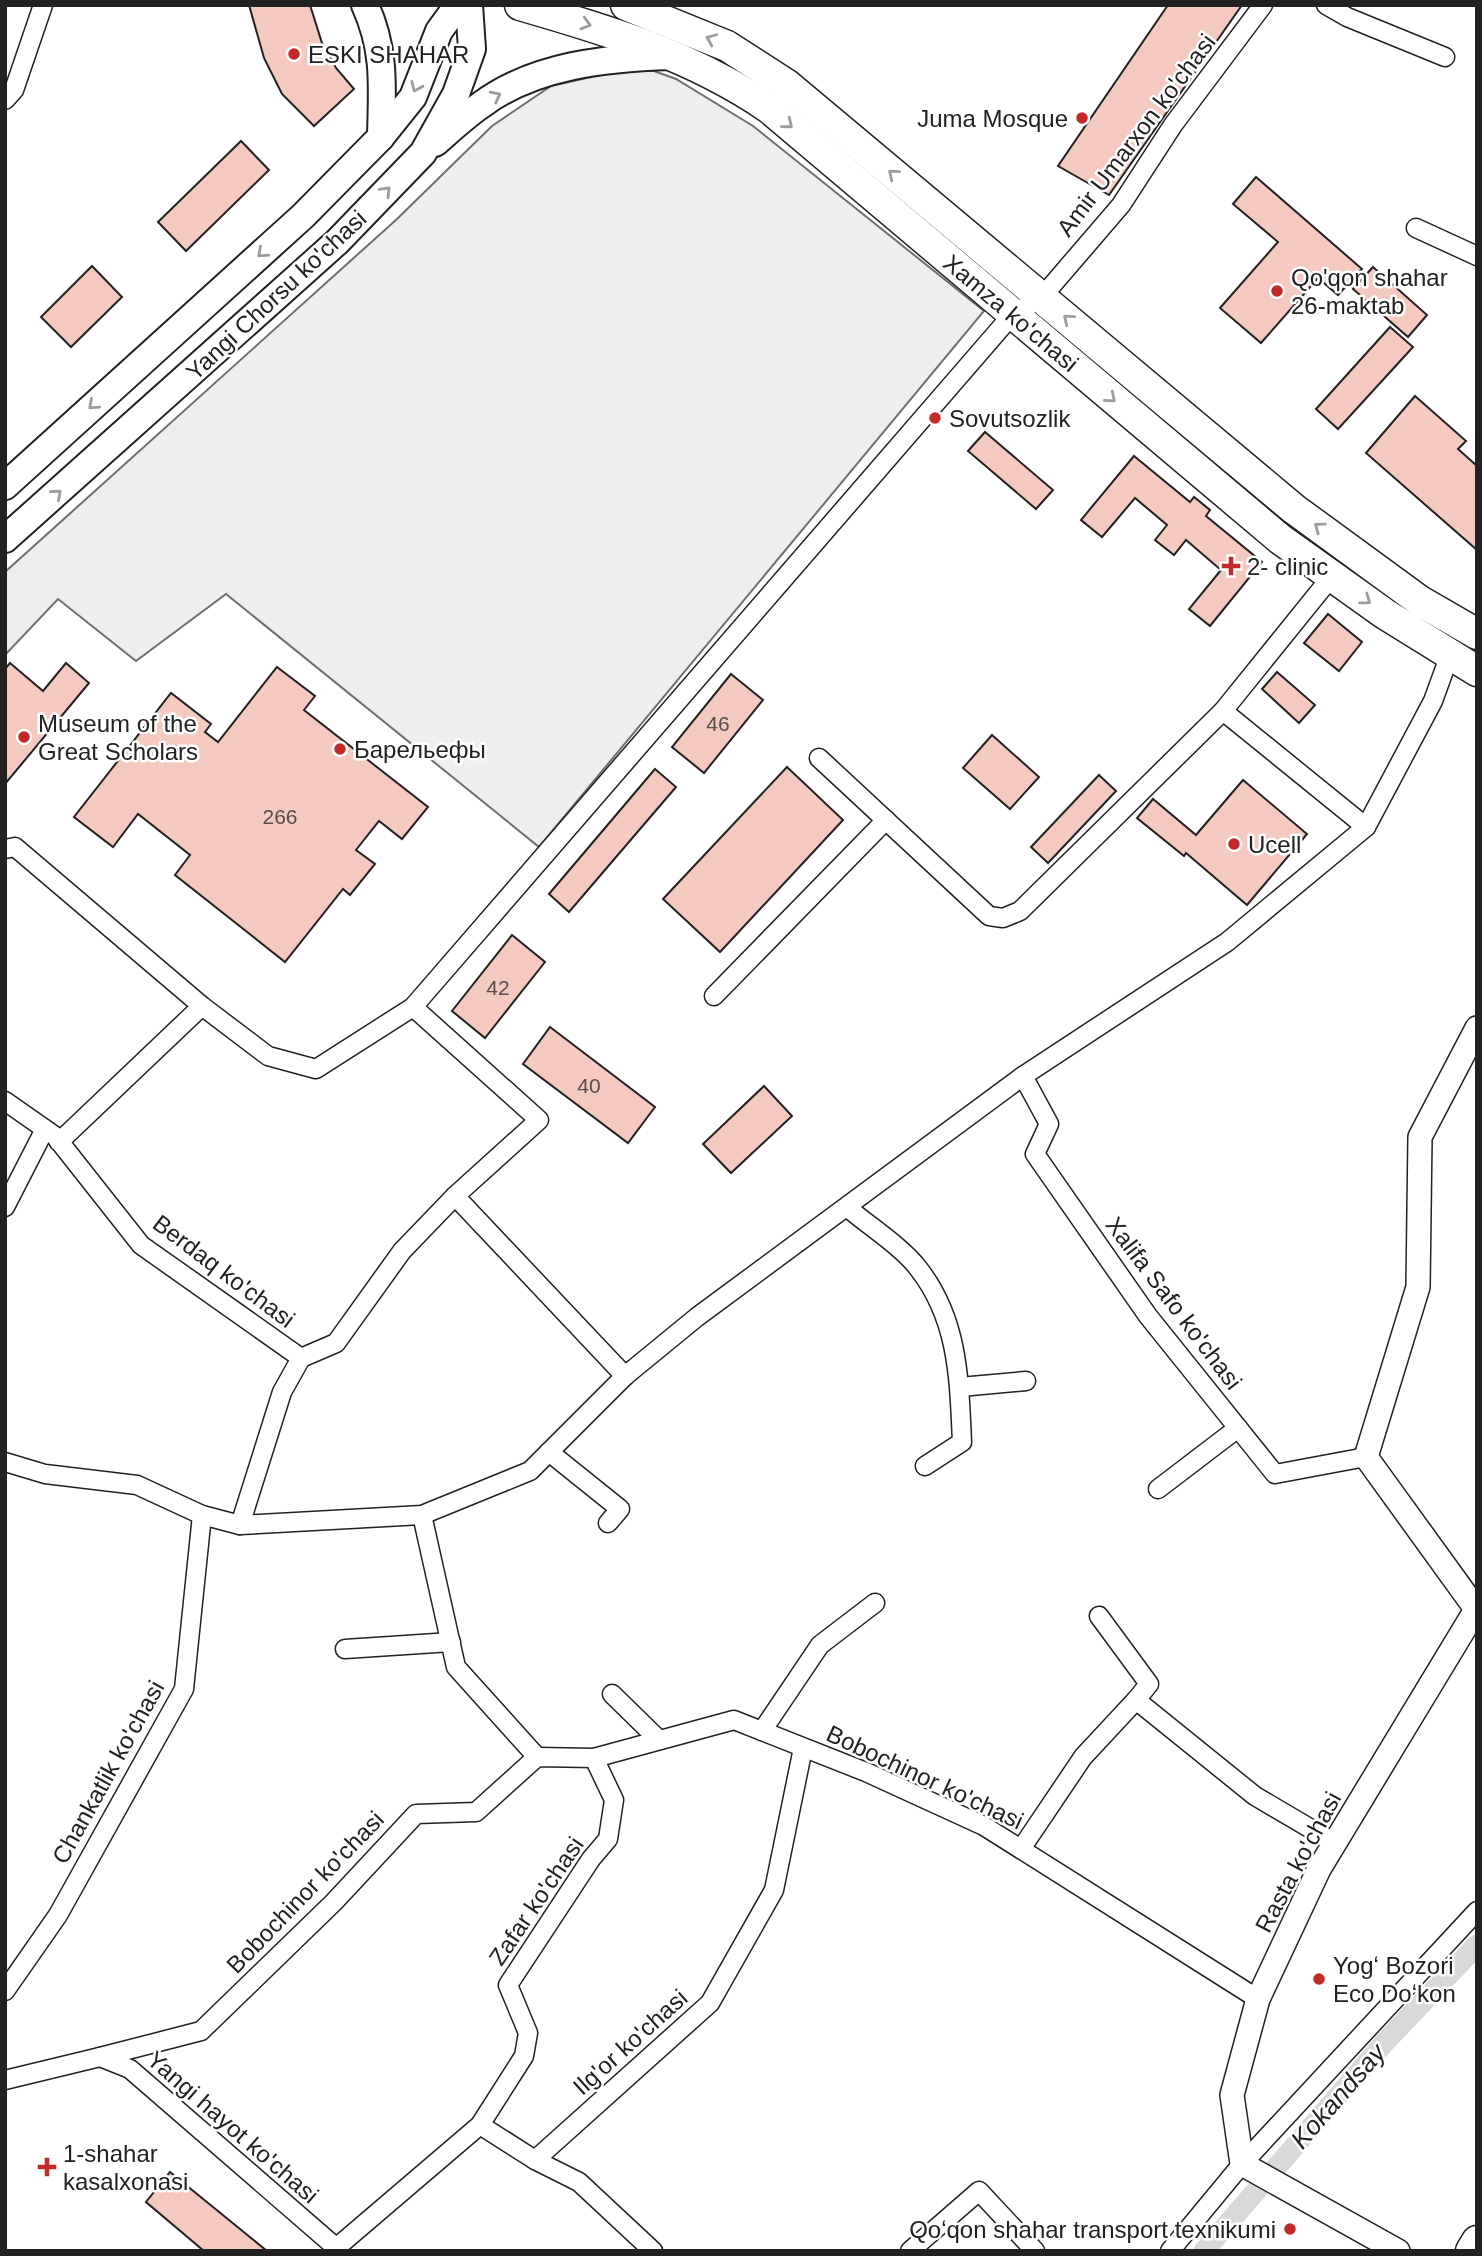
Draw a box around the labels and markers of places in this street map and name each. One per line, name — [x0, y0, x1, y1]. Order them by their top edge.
place label: ESKI SHAHAR — [308, 41, 469, 68]
marker: ESKI SHAHAR — [286, 46, 302, 62]
place label: Juma Mosque — [917, 105, 1068, 132]
marker: Juma Mosque — [1074, 110, 1090, 126]
place label: Qo'qon shahar 26-maktab — [1291, 264, 1448, 319]
marker: Qo'qon shahar 26-maktab — [1269, 283, 1285, 299]
place label: Sovutsozlik — [949, 405, 1071, 432]
marker: Sovutsozlik — [927, 410, 943, 426]
place label: 2- clinic — [1247, 553, 1328, 580]
marker: 2- clinic — [1221, 556, 1241, 576]
place label: Museum of the Great Scholars — [38, 710, 198, 765]
marker: Museum of the Great Scholars — [16, 729, 32, 745]
place label: Барельефы — [354, 736, 486, 763]
marker: Барельефы — [332, 741, 348, 757]
place label: Ucell — [1248, 831, 1301, 858]
marker: Ucell — [1226, 836, 1242, 852]
place label: Yogʻ Bozori Eco Doʻkon — [1333, 1952, 1456, 2007]
marker: Yogʻ Bozori Eco Doʻkon — [1311, 1971, 1327, 1987]
place label: 1-shahar kasalxonasi — [63, 2140, 188, 2195]
marker: 1-shahar kasalxonasi — [37, 2157, 57, 2177]
place label: Qoʻqon shahar transport texnikumi — [909, 2216, 1276, 2243]
marker: Qoʻqon shahar transport texnikumi — [1282, 2221, 1298, 2237]

